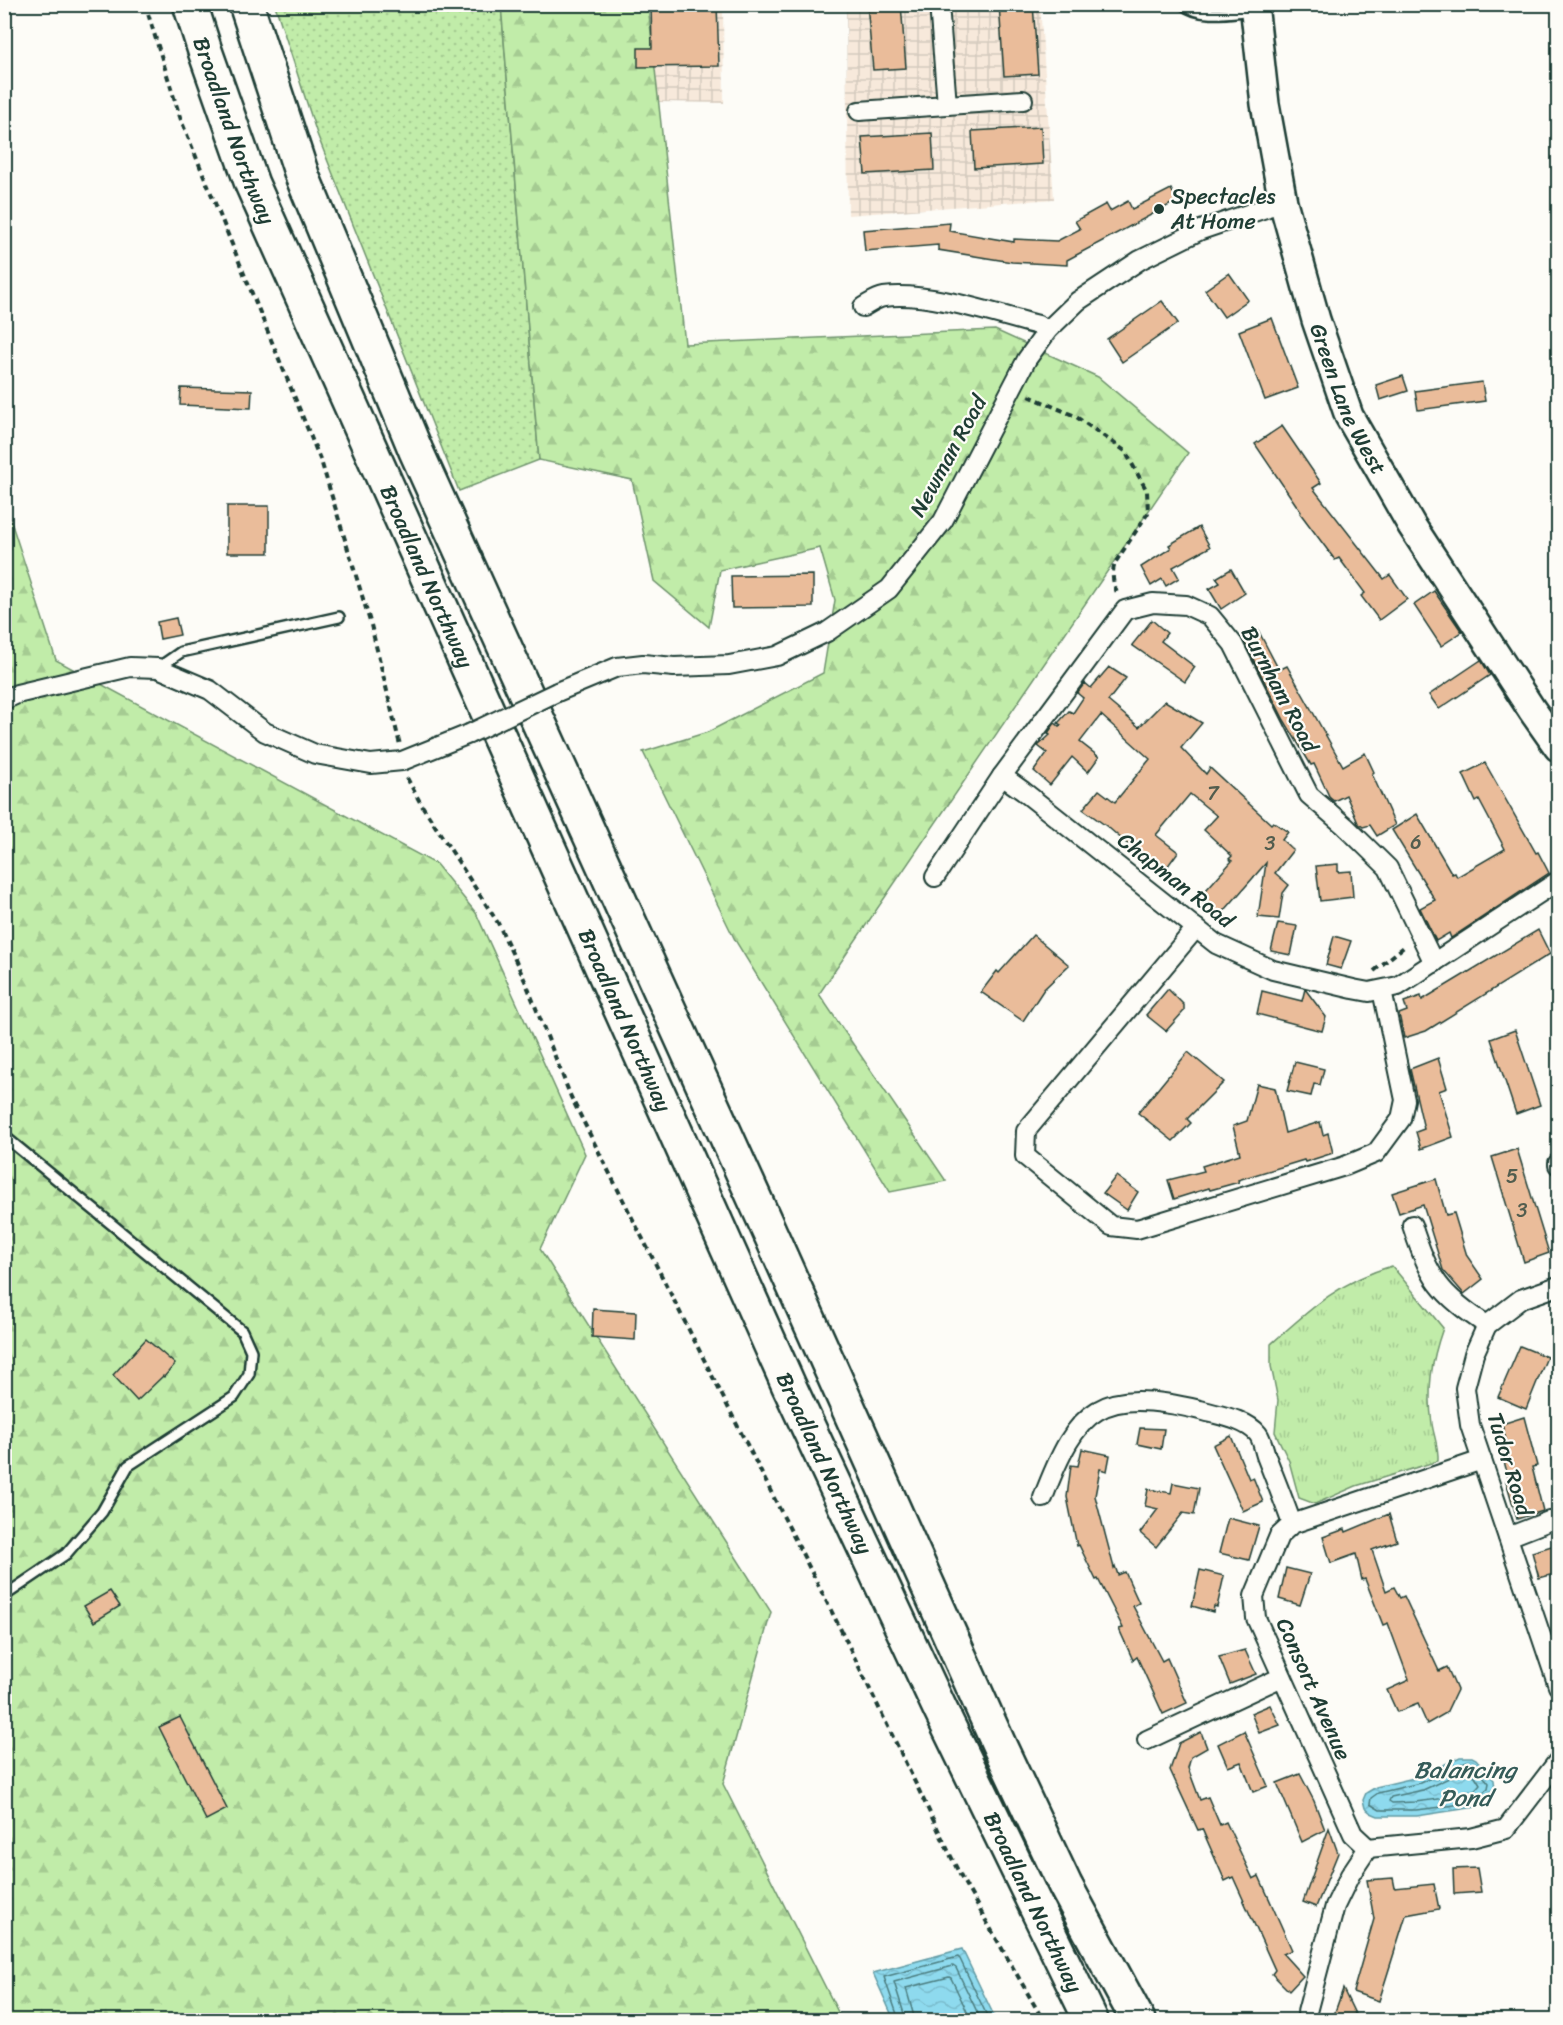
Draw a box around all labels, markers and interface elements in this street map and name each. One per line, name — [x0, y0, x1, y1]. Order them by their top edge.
street label: Broadland Northway — [182, 32, 287, 231]
place label: Spectacles At Home — [1170, 177, 1276, 241]
marker: Spectacles At Home — [1152, 202, 1166, 216]
street label: Green Lane West — [1299, 318, 1398, 482]
street label: Newman Road — [898, 387, 998, 524]
street label: Broadland Northway — [369, 478, 486, 675]
street label: Burnham Road — [1230, 619, 1330, 761]
house number: 7 — [1207, 776, 1220, 811]
street label: Chapman Road — [1109, 821, 1244, 939]
house number: 6 — [1410, 825, 1422, 860]
house number: 3 — [1265, 826, 1276, 861]
street label: Broadland Northway — [567, 922, 684, 1119]
house number: 5 — [1506, 1159, 1518, 1194]
house number: 3 — [1517, 1193, 1528, 1228]
street label: Broadland Northway — [766, 1366, 885, 1561]
street label: Tudor Road — [1476, 1407, 1545, 1522]
street label: Consort Avenue — [1265, 1611, 1363, 1767]
water label: Balancing Pond — [1414, 1749, 1519, 1819]
street label: Broadland Northway — [973, 1805, 1095, 2000]

